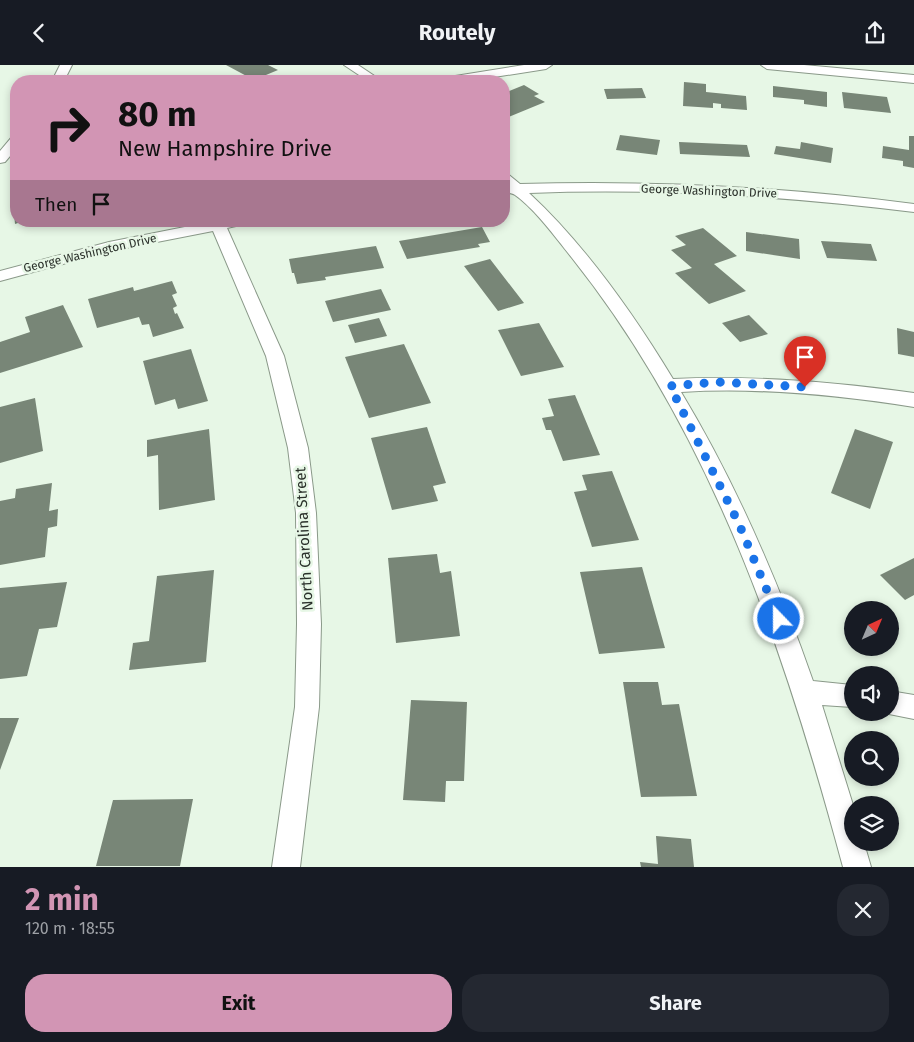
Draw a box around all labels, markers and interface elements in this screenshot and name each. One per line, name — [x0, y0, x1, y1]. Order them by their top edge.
icon: back — [25, 19, 53, 47]
text: Routely — [419, 19, 495, 46]
icon: share — [861, 19, 889, 47]
text: 80 m — [118, 93, 197, 135]
icon: right — [35, 95, 100, 160]
text: New Hampshire Drive — [118, 135, 332, 162]
street label: George Washington Drive — [641, 182, 777, 200]
icon: arrive — [87, 190, 115, 218]
text: Then — [35, 193, 77, 216]
street label: George Washington Drive — [22, 231, 158, 275]
pin — [784, 336, 826, 387]
icon: arrive — [791, 343, 819, 371]
street label: North Carolina Street — [291, 466, 317, 611]
position arrow — [752, 592, 804, 644]
north arrow — [844, 601, 899, 656]
map controls — [844, 601, 899, 851]
button: sound — [844, 666, 899, 721]
button: search — [844, 731, 899, 786]
button: layers — [844, 796, 899, 851]
text: 2 min — [25, 882, 99, 918]
button: close — [837, 884, 889, 936]
text: 120 m · 18:55 — [25, 919, 115, 938]
button: Exit — [25, 974, 452, 1032]
button: Share — [462, 974, 889, 1032]

